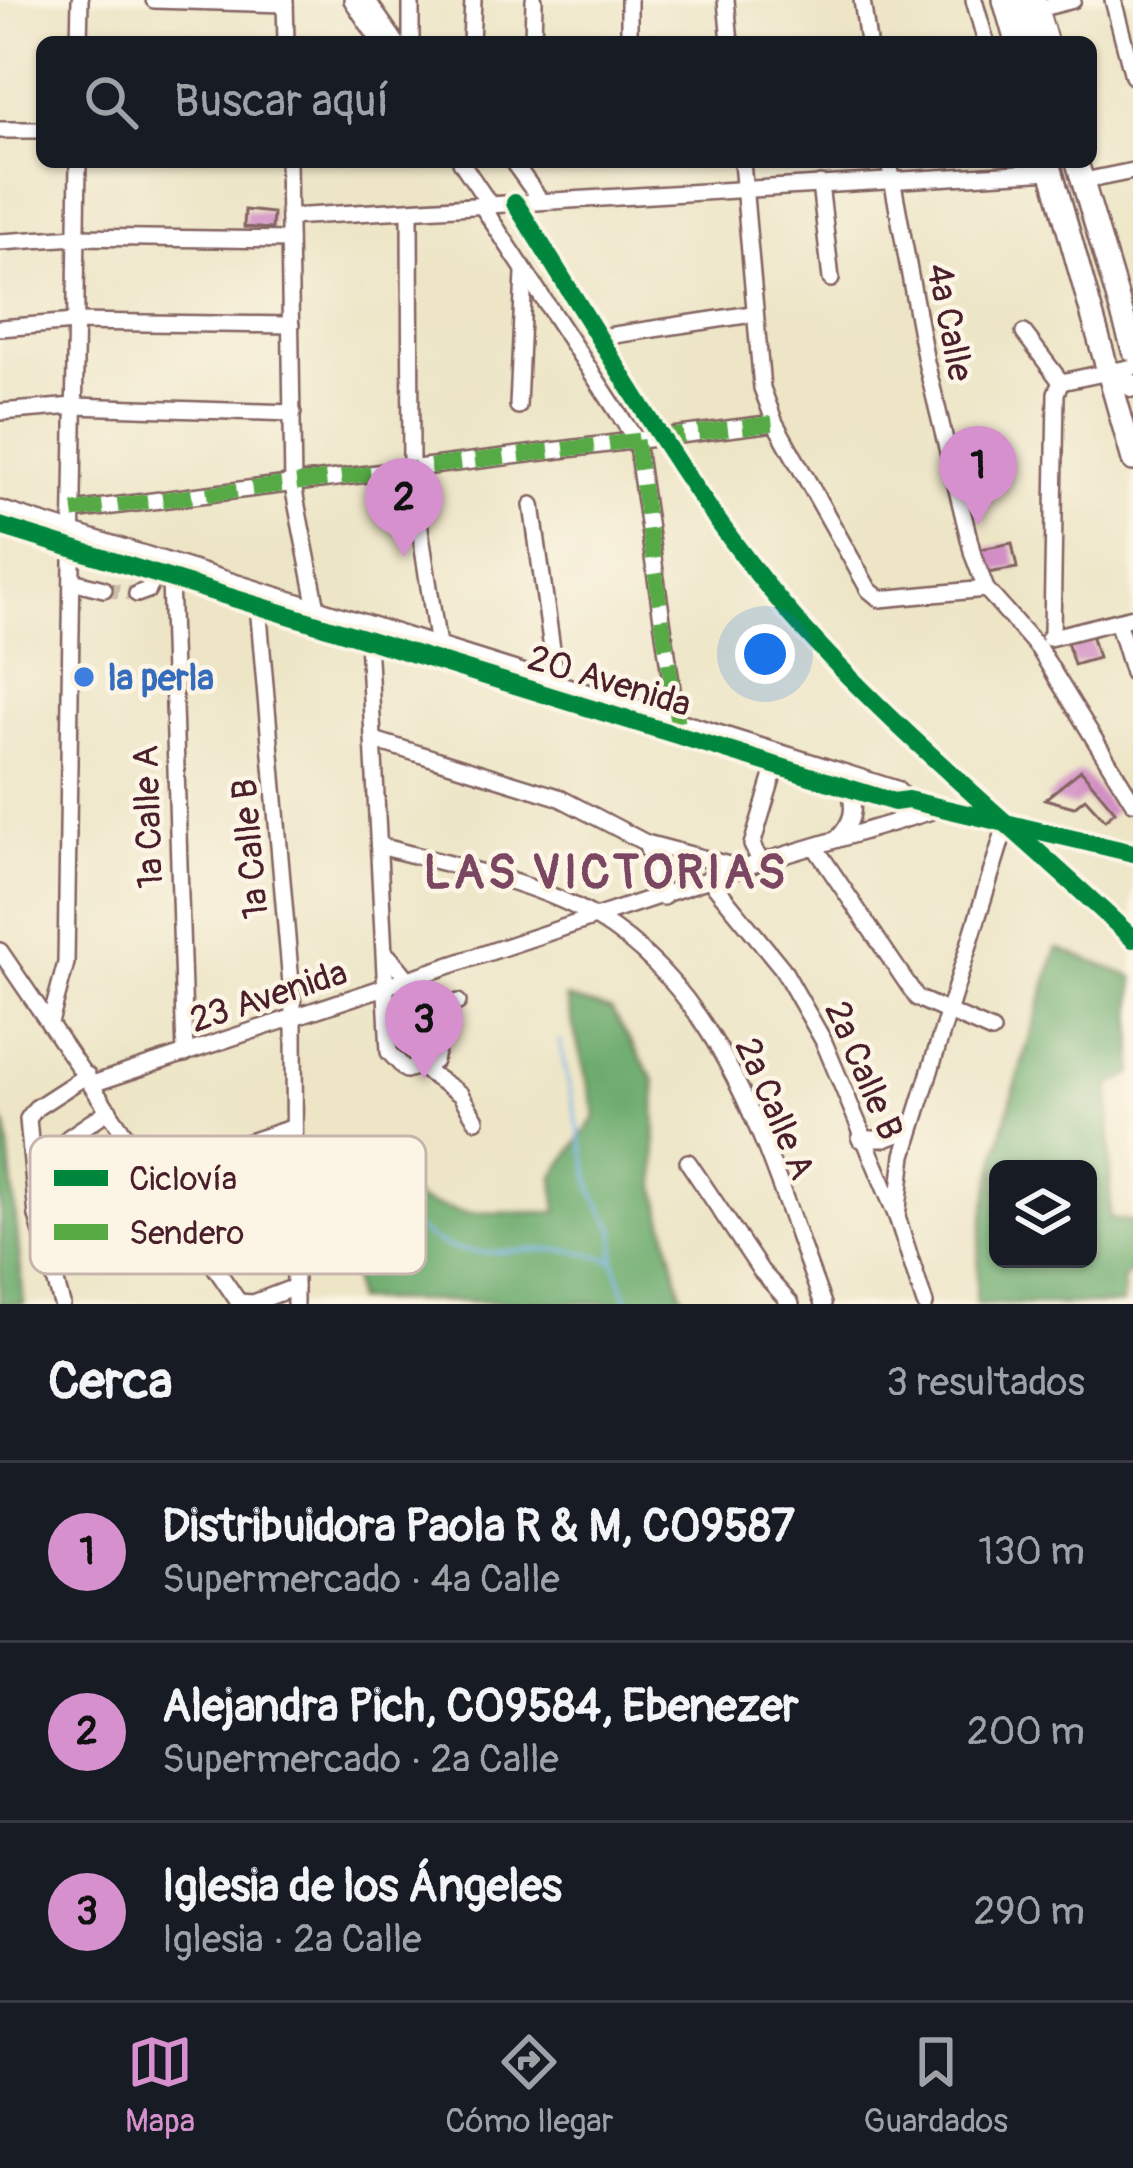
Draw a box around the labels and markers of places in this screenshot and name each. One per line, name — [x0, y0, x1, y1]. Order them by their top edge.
pin: 1 — [939, 426, 1017, 525]
pin: 2 — [365, 458, 443, 557]
place label: la perla — [108, 656, 214, 701]
marker: la perla — [71, 664, 97, 690]
pin: 3 — [385, 980, 463, 1079]

